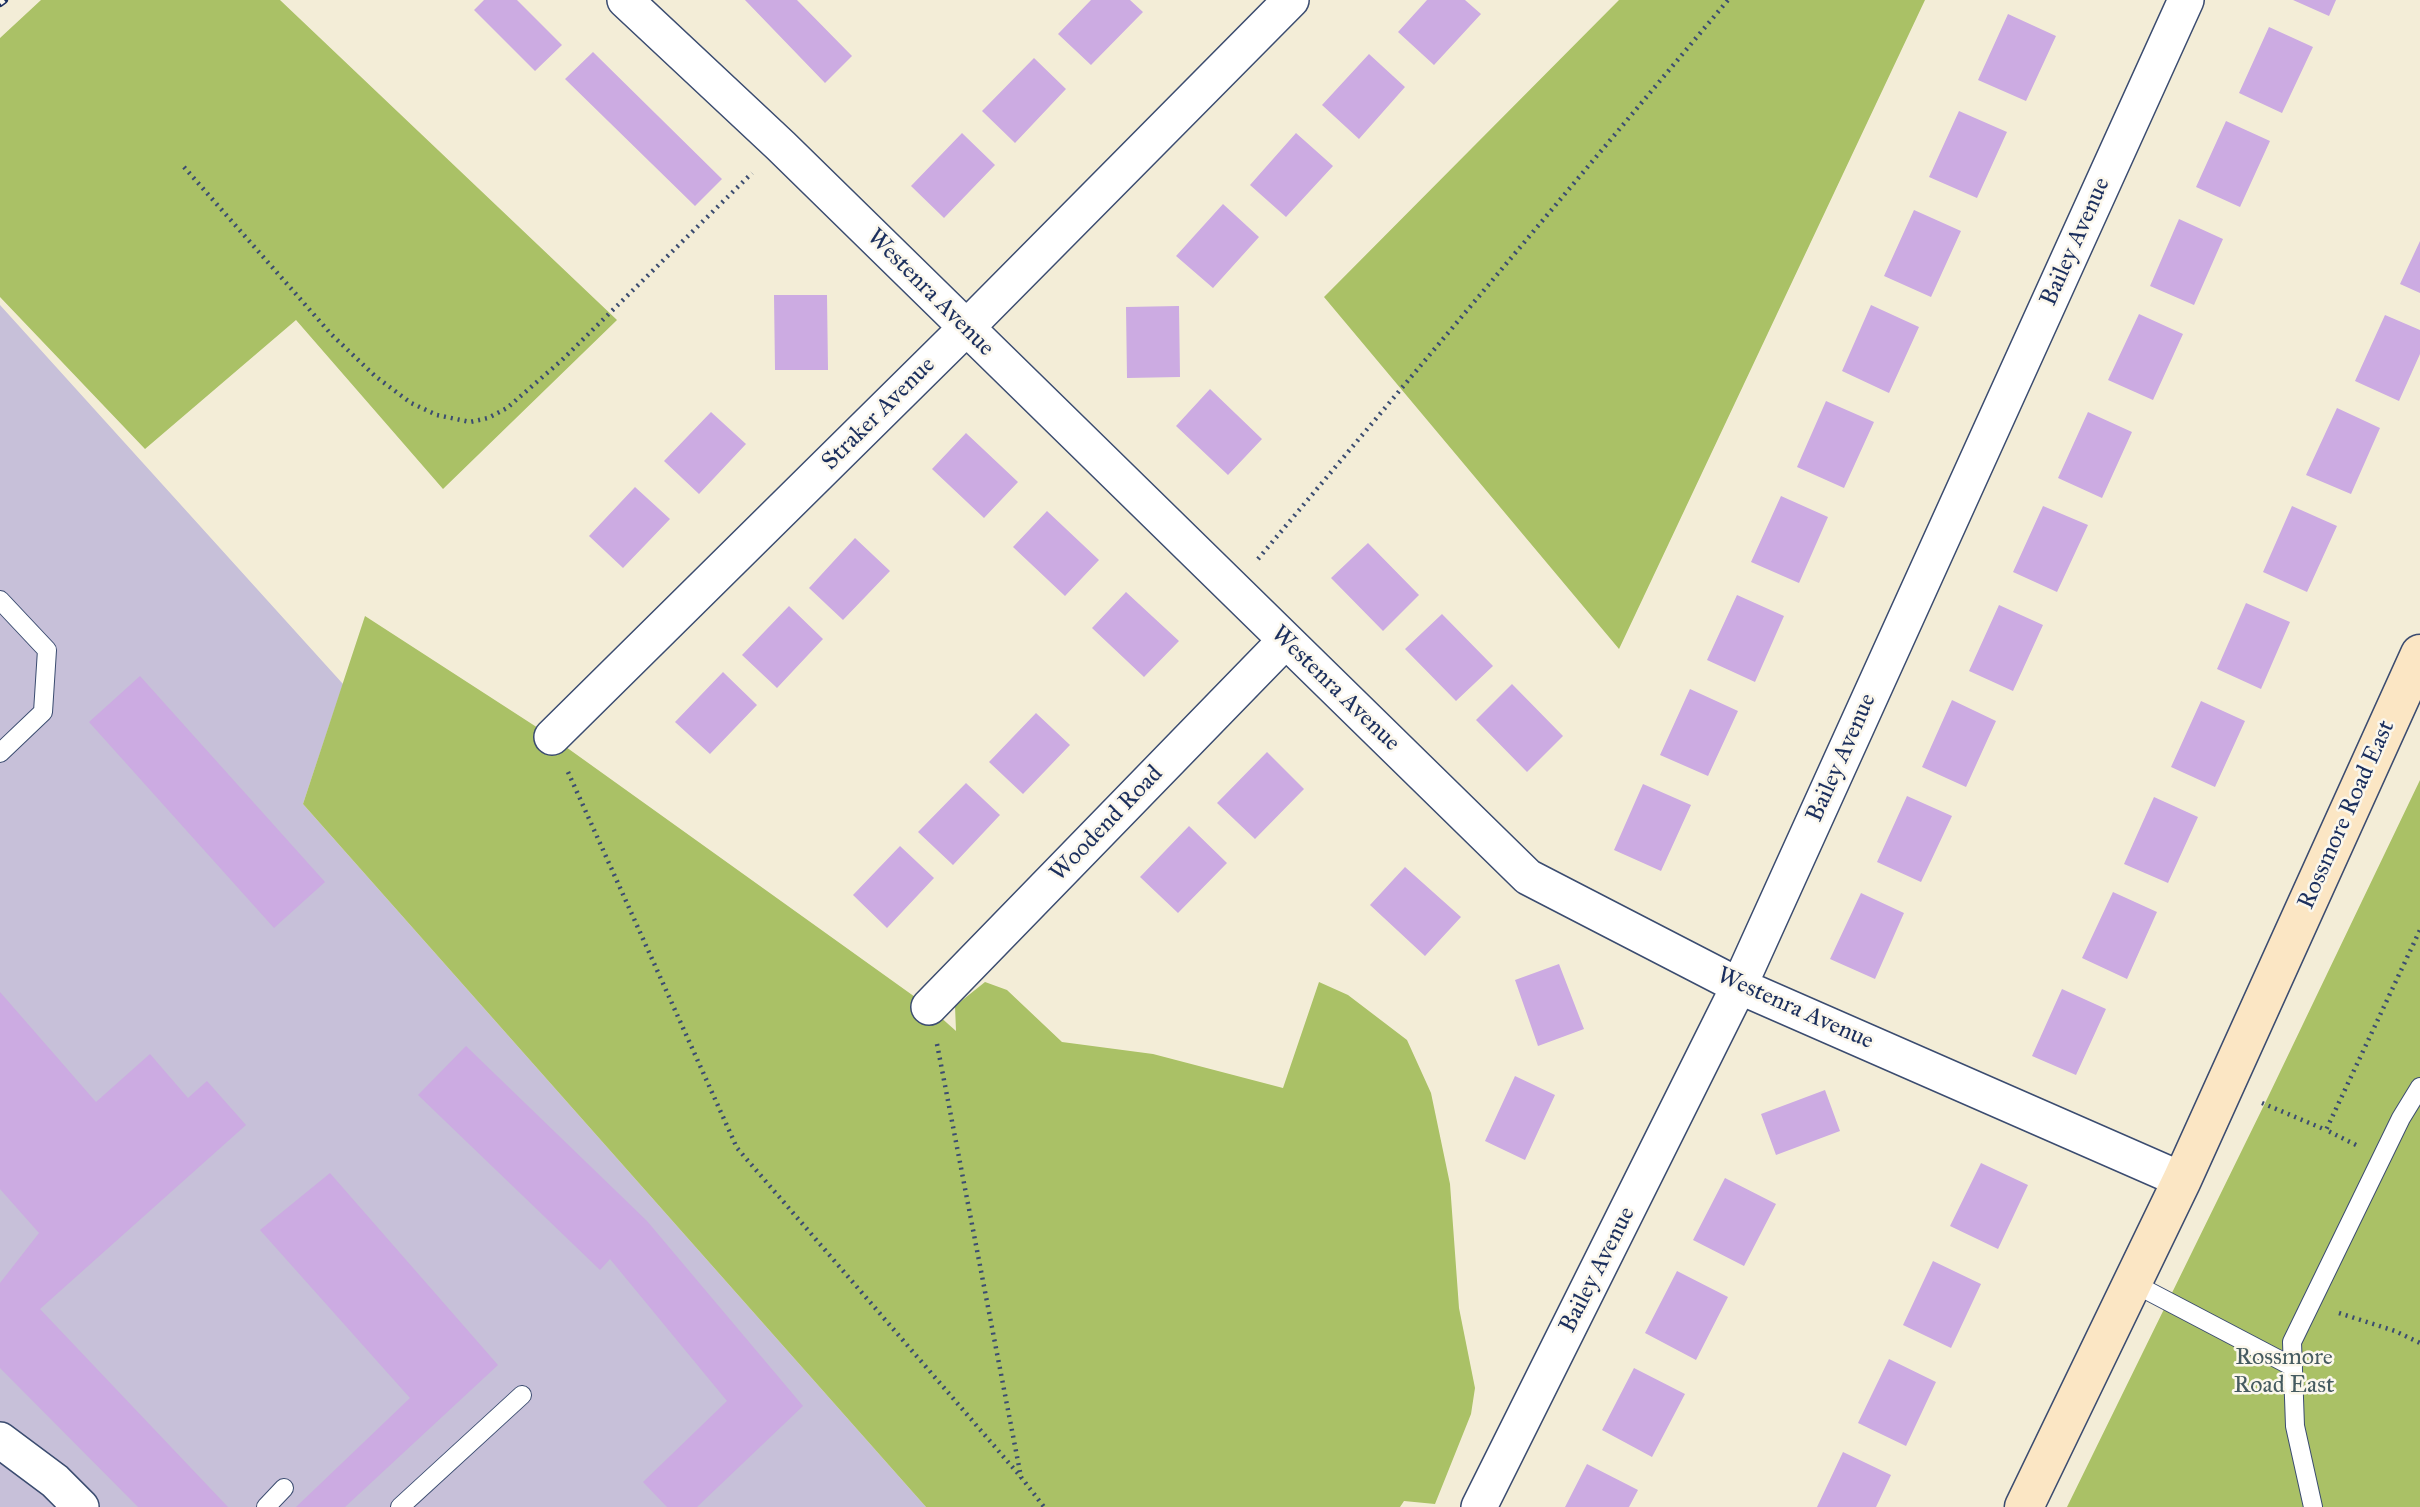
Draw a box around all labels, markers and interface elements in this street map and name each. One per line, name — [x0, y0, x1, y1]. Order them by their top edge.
street label: Bailey Avenue — [2035, 173, 2117, 311]
street label: Westenra Avenue — [860, 223, 1000, 363]
street label: Straker Avenue — [816, 351, 942, 477]
street label: Westenra Avenue — [1264, 620, 1406, 758]
street label: Bailey Avenue — [1801, 689, 1883, 827]
street label: Rossmore Road East — [2292, 716, 2402, 914]
street label: Woodend Road — [1045, 760, 1169, 888]
street label: Westenra Avenue — [1712, 962, 1878, 1056]
street label: Bailey Avenue — [1554, 1202, 1642, 1338]
park label: Rossmore Road East — [2234, 1344, 2334, 1400]

